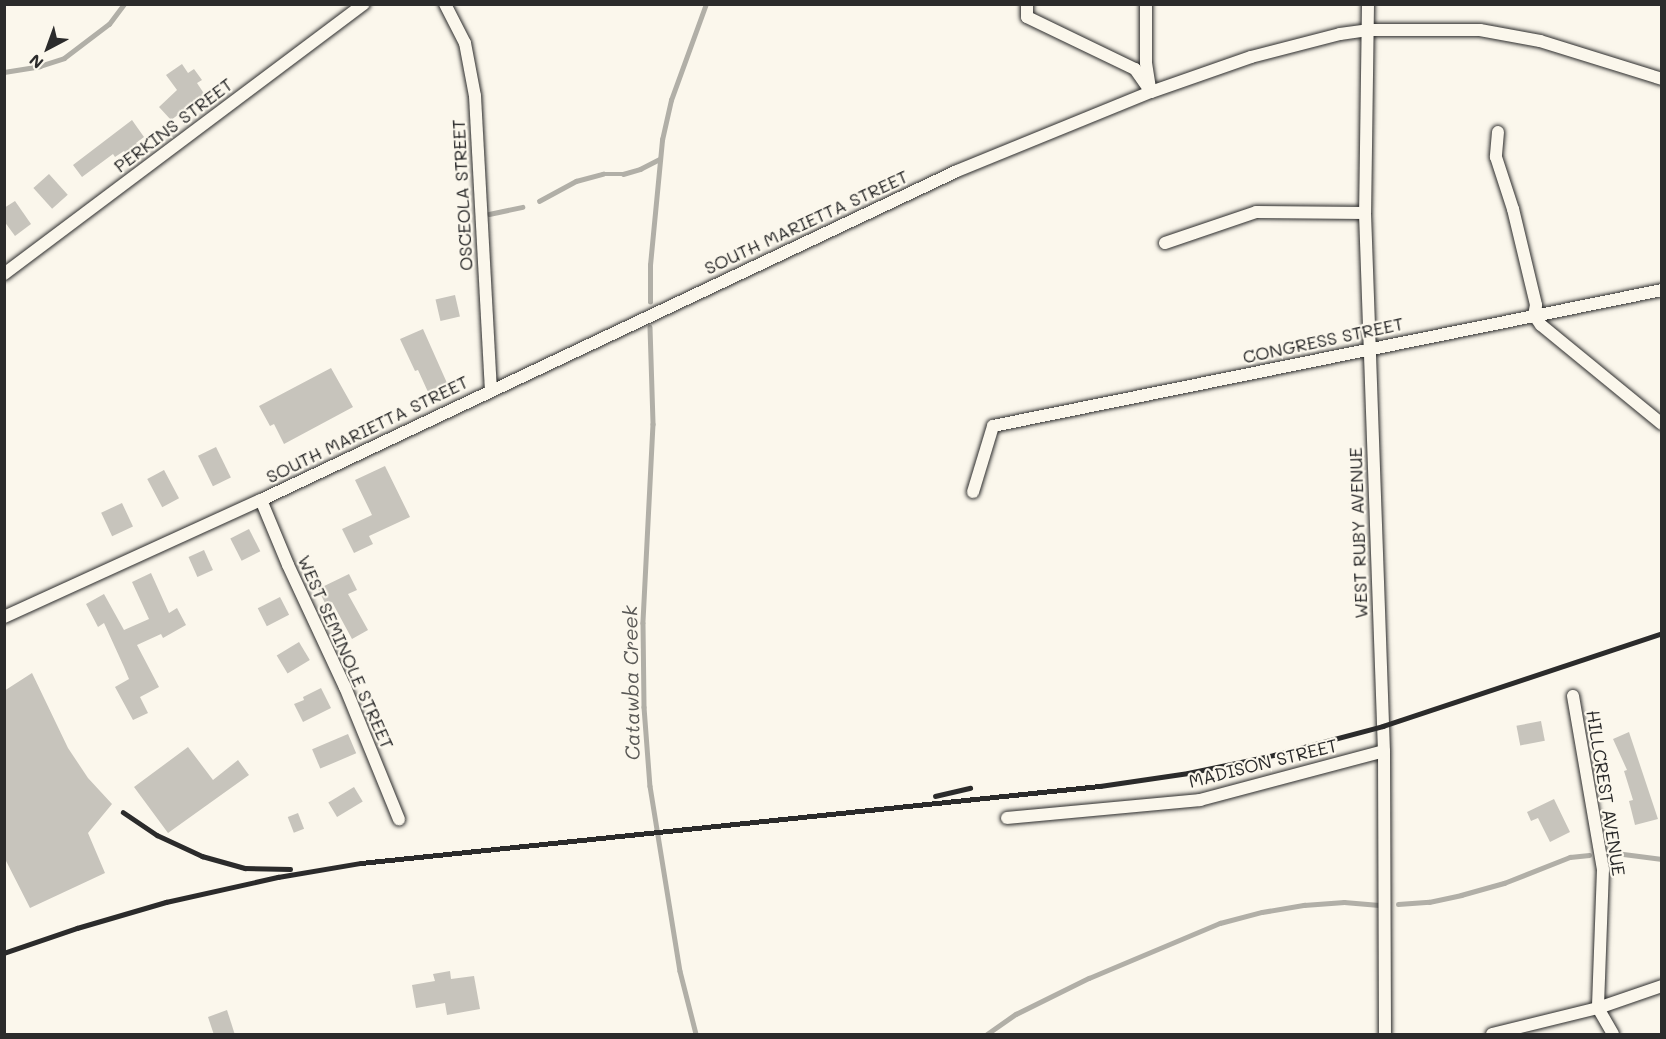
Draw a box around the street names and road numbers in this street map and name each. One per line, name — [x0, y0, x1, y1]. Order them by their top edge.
street label: PERKINS STREET — [109, 73, 237, 177]
street label: OSCEOLA STREET — [447, 119, 477, 271]
street label: SOUTH MARIETTA STREET — [701, 165, 911, 279]
street label: CONGRESS STREET — [1241, 312, 1405, 368]
street label: SOUTH MARIETTA STREET — [262, 371, 472, 487]
street label: WEST RUBY AVENUE — [1344, 447, 1372, 619]
street label: WEST SEMINOLE STREET — [293, 552, 399, 752]
street label: HILLCREST AVENUE — [1582, 709, 1630, 877]
street label: MADISON STREET — [1186, 734, 1340, 792]

